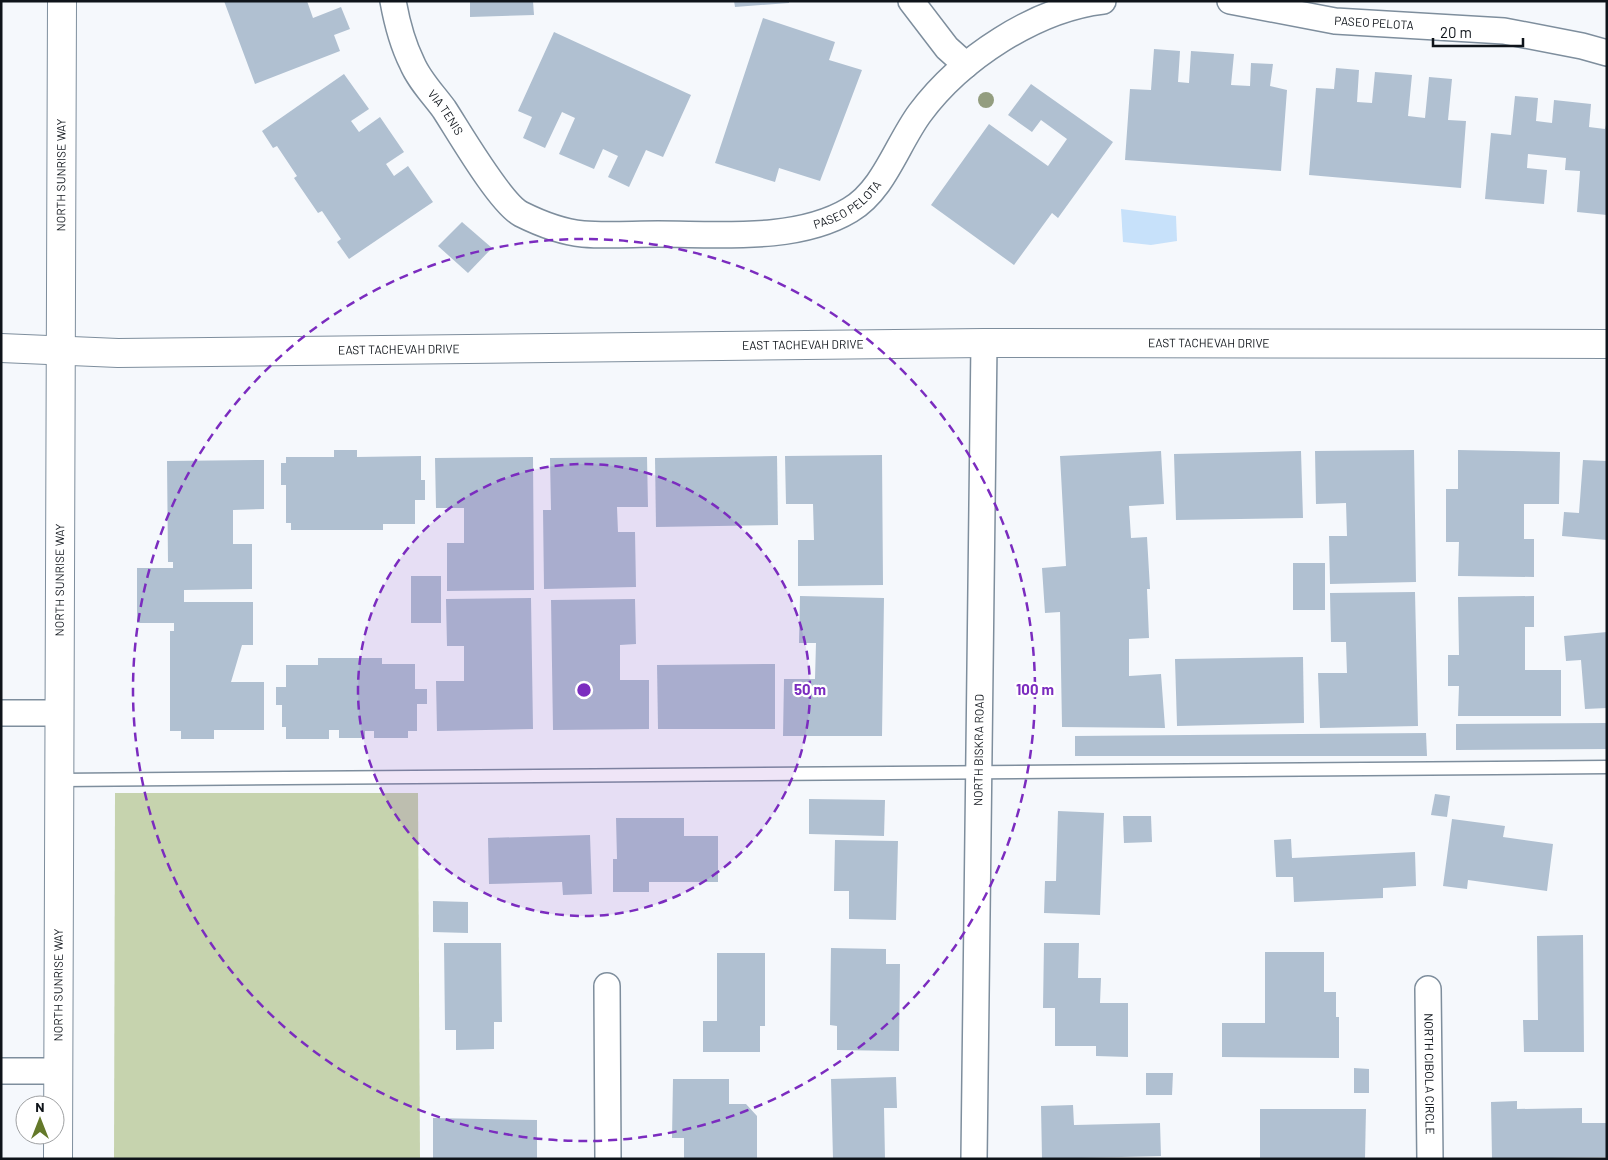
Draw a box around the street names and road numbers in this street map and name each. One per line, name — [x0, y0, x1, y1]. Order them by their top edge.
street label: PASEO PELOTA — [1334, 13, 1414, 32]
street label: VIA TENIS — [425, 86, 467, 137]
street label: NORTH SUNRISE WAY — [53, 118, 68, 231]
street label: PASEO PELOTA — [811, 177, 884, 231]
street label: EAST TACHEVAH DRIVE — [1148, 335, 1270, 349]
street label: EAST TACHEVAH DRIVE — [742, 336, 864, 352]
street label: EAST TACHEVAH DRIVE — [338, 341, 460, 356]
street label: NORTH SUNRISE WAY — [52, 523, 66, 636]
street label: NORTH BISKRA ROAD — [970, 694, 986, 806]
street label: NORTH SUNRISE WAY — [50, 928, 65, 1041]
street label: NORTH CIBOLA CIRCLE — [1422, 1013, 1438, 1135]

